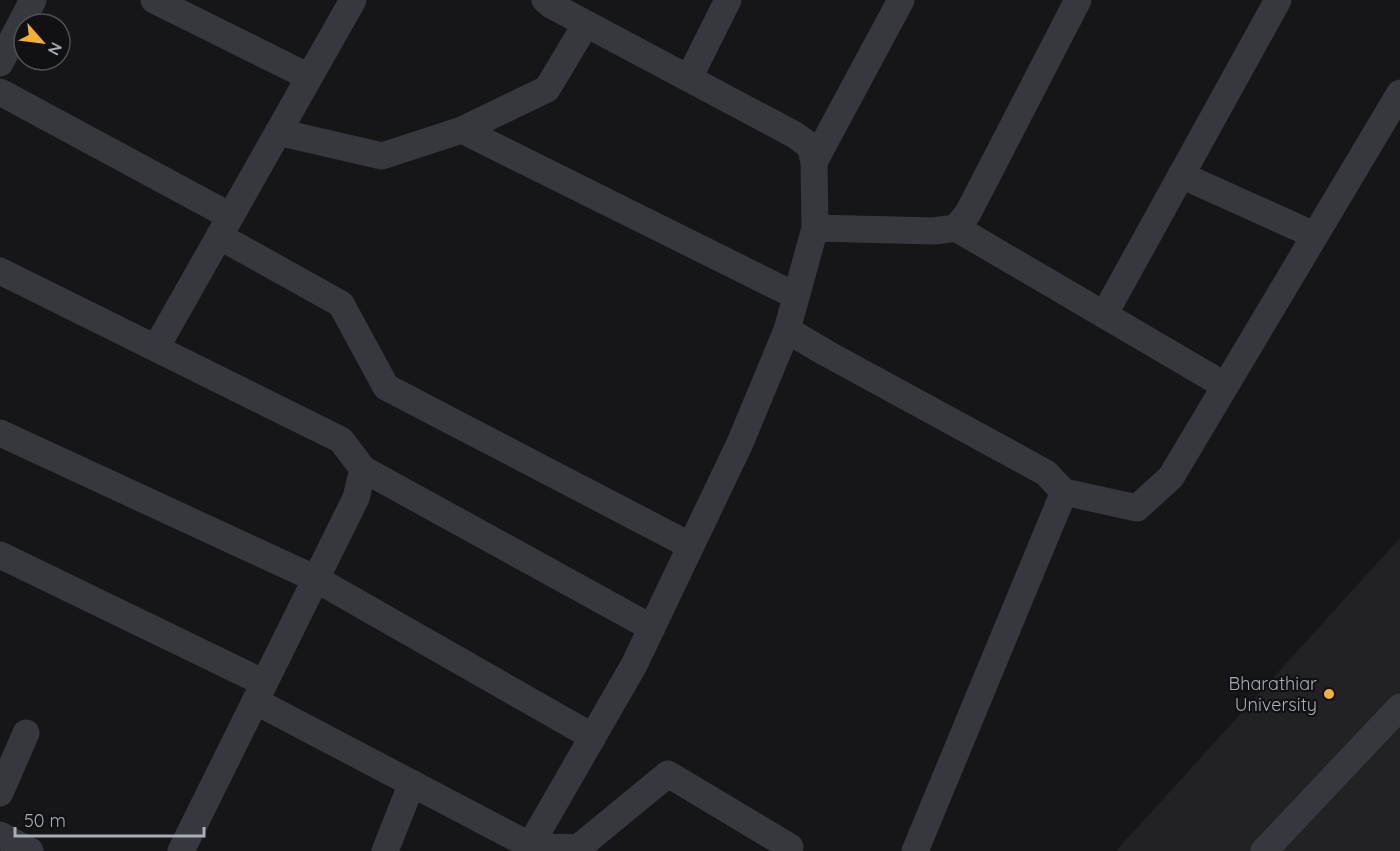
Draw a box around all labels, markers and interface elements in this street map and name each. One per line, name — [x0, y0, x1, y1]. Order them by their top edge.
north arrow — [12, 12, 72, 72]
text: N — [44, 39, 67, 59]
place label: Bharathiar University — [1229, 672, 1317, 716]
marker: Bharathiar University — [1322, 687, 1336, 701]
scale bar — [15, 800, 204, 838]
text: 50 m — [24, 809, 66, 832]

